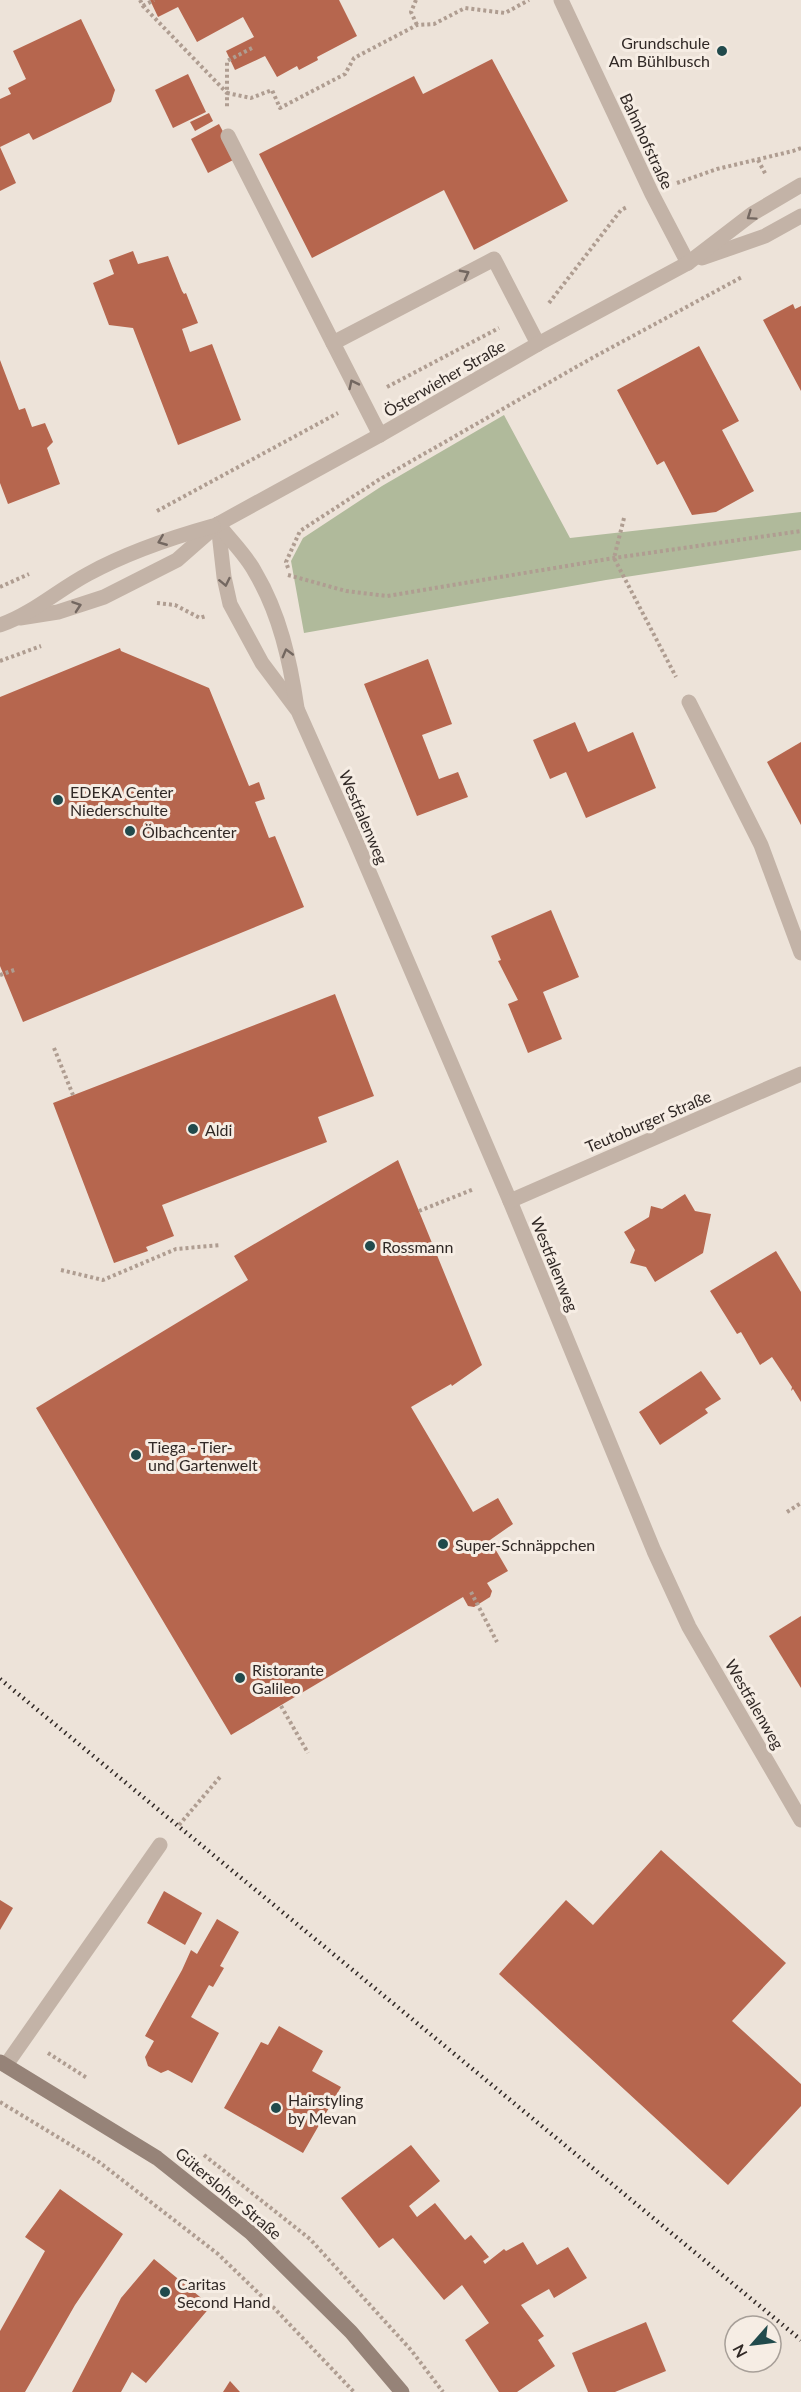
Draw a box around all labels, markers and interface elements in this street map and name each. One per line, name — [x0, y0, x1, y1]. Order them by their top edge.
place label: Grundschule Am Bühlbusch — [609, 33, 710, 70]
marker: Grundschule Am Bühlbusch — [715, 44, 729, 58]
street label: Bahnhofstraße — [617, 90, 677, 192]
one-way arrow — [747, 209, 758, 220]
one-way arrow — [459, 270, 470, 281]
street label: Österwieher Straße — [380, 336, 508, 420]
one-way arrow — [348, 379, 360, 390]
one-way arrow — [157, 534, 168, 546]
one-way arrow — [218, 577, 231, 587]
one-way arrow — [71, 600, 82, 613]
one-way arrow — [282, 649, 295, 659]
street label: Westfalenweg — [336, 767, 392, 867]
place label: EDEKA Center Niederschulte — [70, 782, 174, 819]
marker: EDEKA Center Niederschulte — [51, 793, 65, 807]
place label: Ölbachcenter — [142, 822, 237, 841]
marker: Ölbachcenter — [123, 824, 137, 838]
street label: Teutoburger Straße — [582, 1086, 714, 1156]
place label: Aldi — [205, 1120, 232, 1139]
marker: Aldi — [186, 1122, 200, 1136]
street label: Westfalenweg — [527, 1214, 583, 1314]
place label: Rossmann — [382, 1237, 453, 1256]
marker: Rossmann — [363, 1239, 377, 1253]
place label: Tiega - Tier- und Gartenwelt — [148, 1437, 258, 1474]
marker: Tiega - Tier- und Gartenwelt — [129, 1448, 143, 1462]
place label: Super-Schnäppchen — [455, 1535, 595, 1554]
marker: Super-Schnäppchen — [436, 1537, 450, 1551]
street label: Westfalenweg — [722, 1656, 788, 1752]
place label: Ristorante Galileo — [252, 1660, 324, 1697]
marker: Ristorante Galileo — [233, 1671, 247, 1685]
place label: Hairstyling by Mevan — [288, 2090, 363, 2127]
marker: Hairstyling by Mevan — [269, 2101, 283, 2115]
street label: Gütersloher Straße — [172, 2143, 286, 2243]
place label: Caritas Second Hand — [177, 2274, 270, 2311]
marker: Caritas Second Hand — [158, 2285, 172, 2299]
north arrow — [723, 2314, 783, 2374]
text: N — [728, 2341, 751, 2361]

